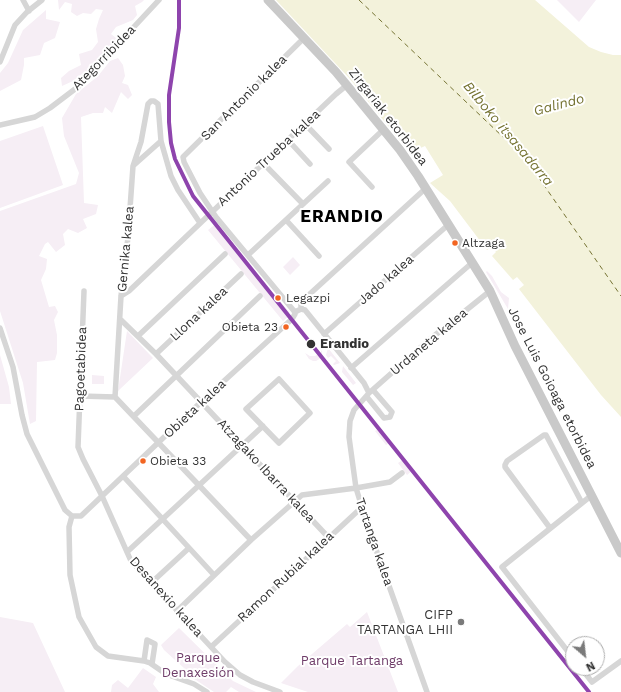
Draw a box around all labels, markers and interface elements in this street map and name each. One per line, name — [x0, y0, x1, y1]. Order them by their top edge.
street label: Ategorribidea — [69, 22, 139, 94]
street label: San Antonio kalea — [198, 52, 290, 144]
street label: Zirgariak etorbidea — [345, 65, 431, 169]
water label: Bilboko itsasadarra — [459, 78, 557, 190]
water label: Galindo — [532, 90, 586, 120]
street label: Antonio Trueba kalea — [214, 106, 324, 210]
street label: Gernika kalea — [114, 205, 138, 293]
district label: ERANDIO — [300, 207, 384, 227]
place label: Altzaga — [462, 236, 505, 250]
marker: Altzaga — [450, 238, 460, 248]
street label: Jado kalea — [355, 252, 417, 308]
street label: Llona kalea — [167, 283, 231, 345]
place label: Legazpi — [286, 291, 330, 305]
marker: Legazpi — [273, 293, 283, 303]
street label: Urdaneta kalea — [387, 305, 471, 379]
street label: Jose Luis Goioaga etorbidea — [504, 305, 600, 471]
place label: Obieta 23 — [222, 320, 278, 334]
marker: Obieta 23 — [281, 322, 291, 332]
street label: Pagoetabidea — [72, 326, 90, 412]
place label: Erandio — [320, 336, 369, 352]
marker: Erandio — [305, 338, 317, 350]
street label: Obieta kalea — [161, 376, 229, 442]
street label: Atzagako Ibarra kalea — [214, 416, 318, 526]
place label: Obieta 33 — [150, 454, 206, 468]
marker: Obieta 33 — [138, 456, 148, 466]
street label: Tartanga kalea — [352, 496, 396, 588]
street label: Ramon Rubial kalea — [235, 528, 337, 626]
street label: Desanexio kalea — [126, 554, 206, 640]
place label: CIFP TARTANGA LHII — [357, 607, 453, 638]
marker: CIFP TARTANGA LHII — [456, 617, 466, 627]
north arrow — [565, 636, 605, 676]
park label: Parque Denaxesión — [162, 650, 234, 681]
park label: Parque Tartanga — [301, 653, 403, 669]
text: N — [584, 659, 597, 674]

